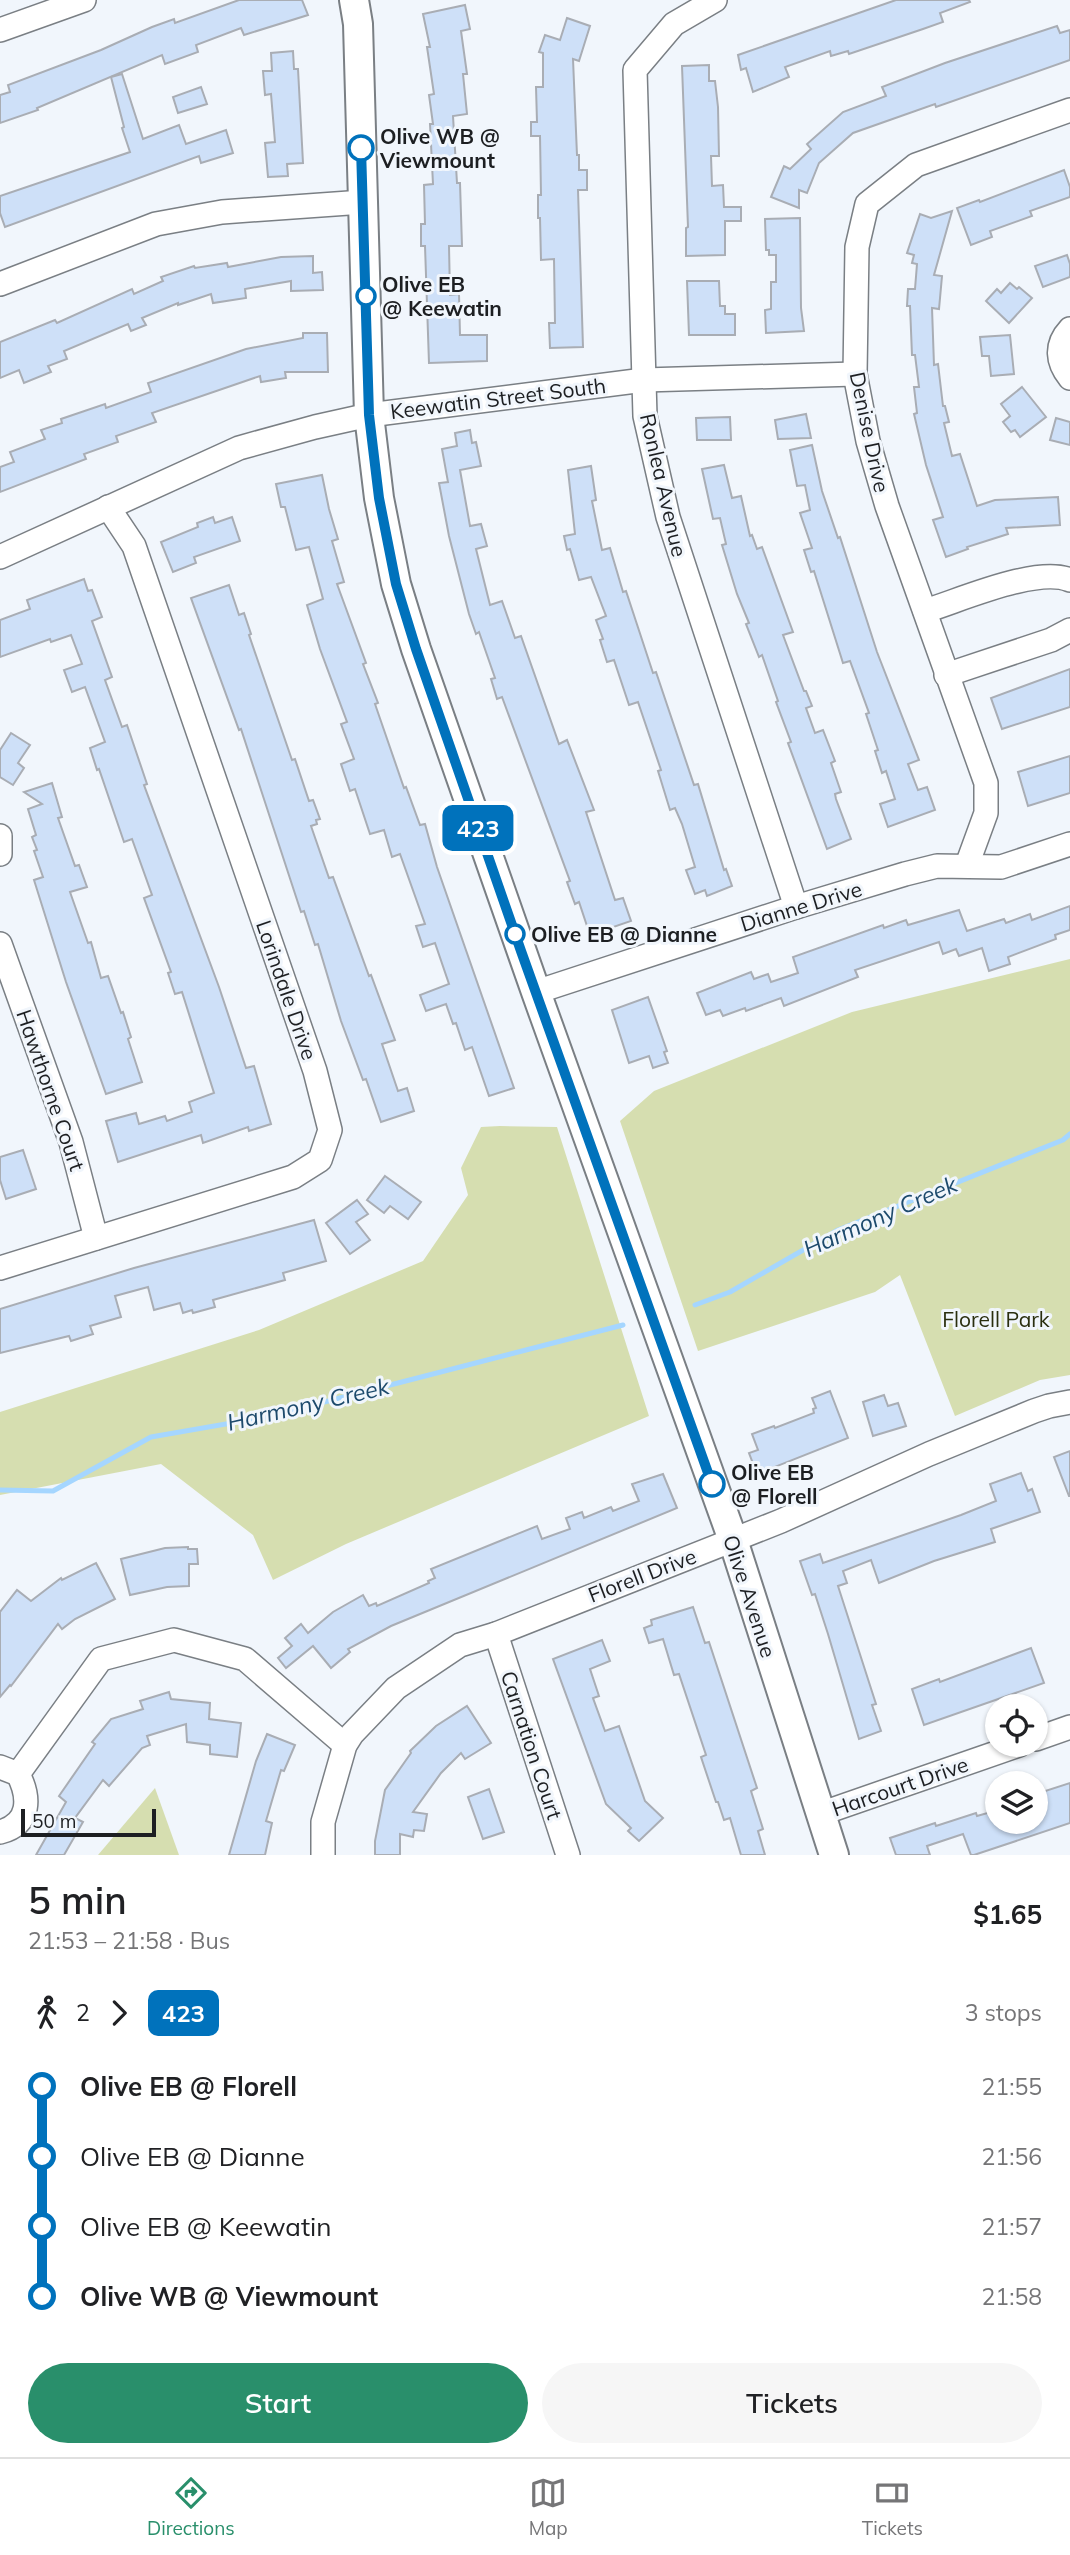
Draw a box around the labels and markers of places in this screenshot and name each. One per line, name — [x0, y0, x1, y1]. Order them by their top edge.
place label: Olive WB @ Viewmount — [379, 123, 500, 173]
marker: Olive WB @ Viewmount — [348, 135, 374, 161]
place label: Olive EB @ Keewatin — [382, 271, 502, 321]
marker: Olive EB @ Keewatin — [356, 286, 376, 306]
place label: Olive EB @ Dianne — [531, 921, 717, 947]
marker: Olive EB @ Dianne — [505, 924, 525, 944]
place label: Olive EB @ Florell — [731, 1459, 818, 1509]
marker: Olive EB @ Florell — [699, 1471, 725, 1497]

